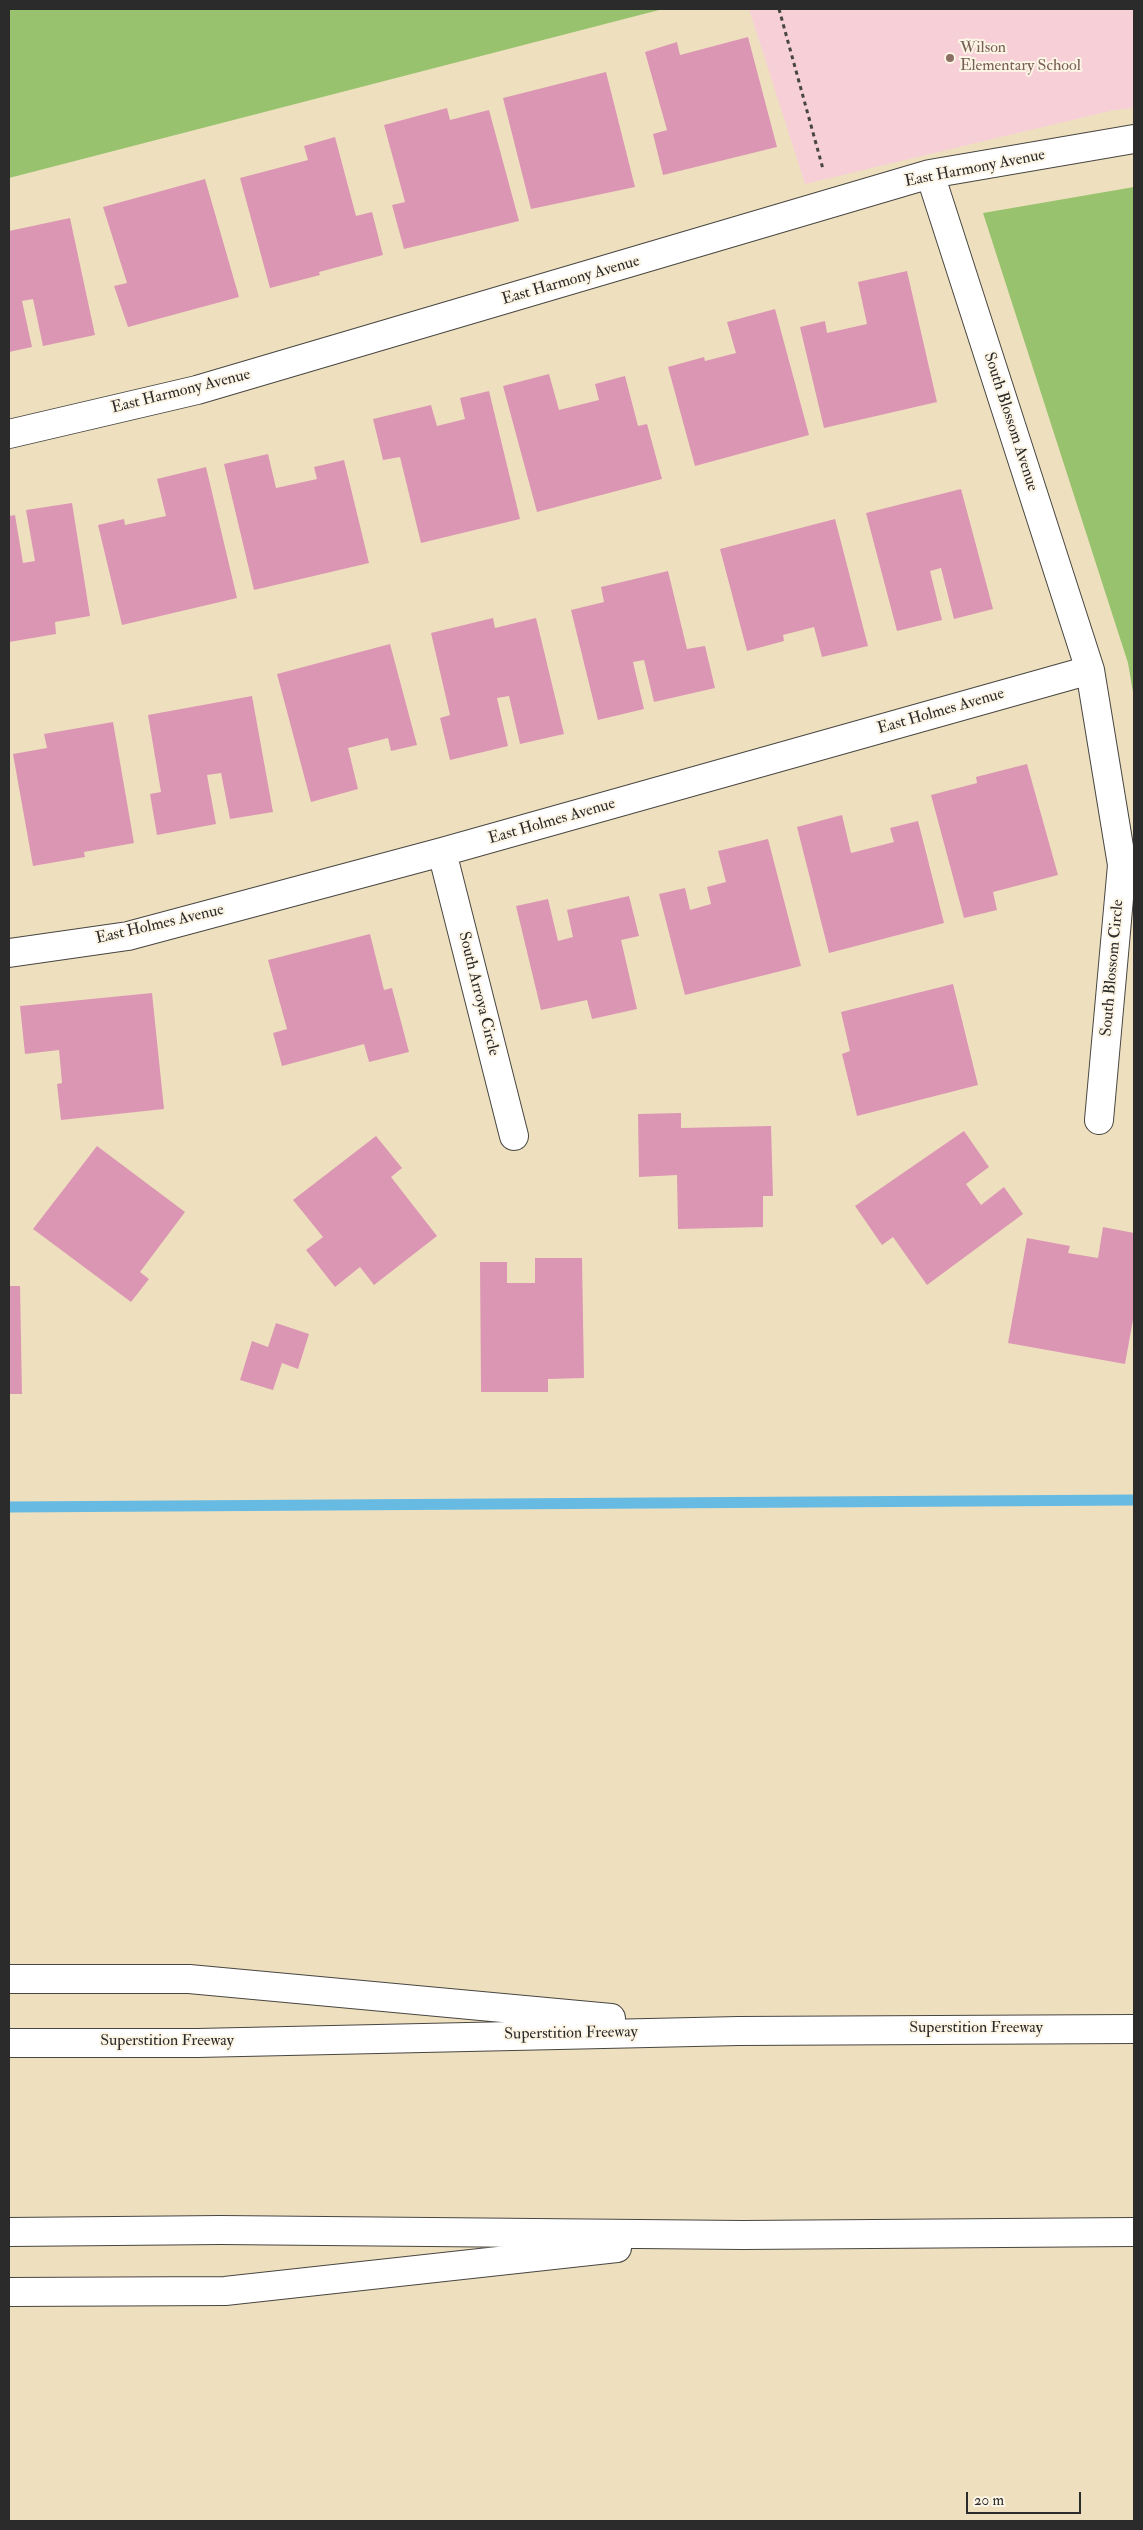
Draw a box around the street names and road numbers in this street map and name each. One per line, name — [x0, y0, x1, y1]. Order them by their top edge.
street label: East Harmony Avenue — [903, 146, 1047, 192]
street label: East Harmony Avenue — [500, 252, 642, 310]
street label: South Blossom Avenue — [979, 350, 1041, 494]
street label: East Harmony Avenue — [109, 365, 253, 419]
street label: East Holmes Avenue — [875, 685, 1007, 739]
street label: East Holmes Avenue — [486, 795, 618, 849]
street label: South Blossom Circle — [1097, 899, 1129, 1037]
street label: East Holmes Avenue — [94, 901, 226, 949]
street label: South Arroya Circle — [453, 930, 503, 1058]
street label: Superstition Freeway — [909, 2019, 1043, 2039]
street label: Superstition Freeway — [504, 2023, 638, 2045]
street label: Superstition Freeway — [100, 2032, 234, 2052]

